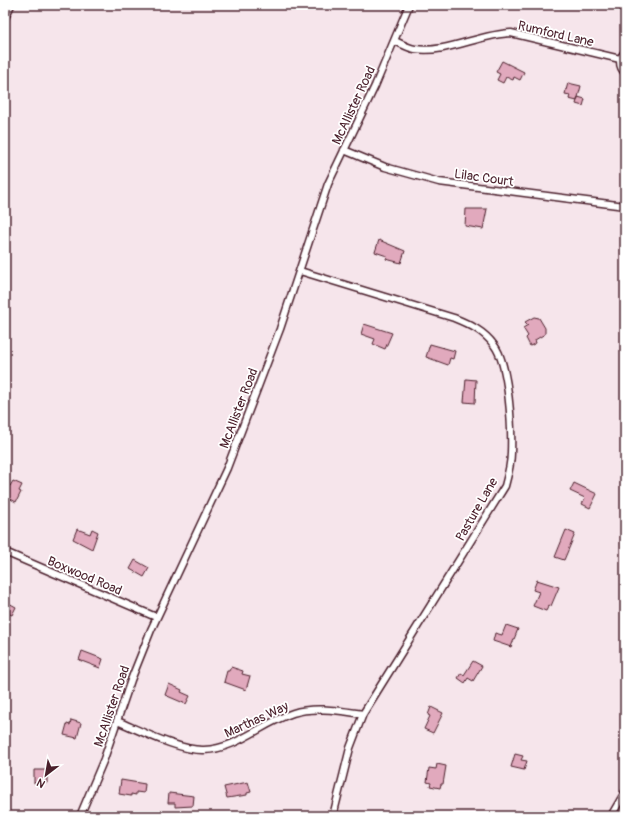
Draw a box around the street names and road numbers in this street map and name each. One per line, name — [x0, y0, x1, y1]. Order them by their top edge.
street label: Rumford Lane — [516, 18, 596, 51]
street label: McAllister Road — [329, 64, 379, 147]
street label: Lilac Court — [453, 166, 515, 190]
street label: McAllister Road — [216, 366, 262, 451]
street label: Pasture Lane — [452, 474, 502, 544]
street label: Boxwood Road — [45, 553, 124, 599]
street label: McAllister Road — [91, 664, 133, 749]
street label: Marthas Way — [222, 698, 291, 742]

